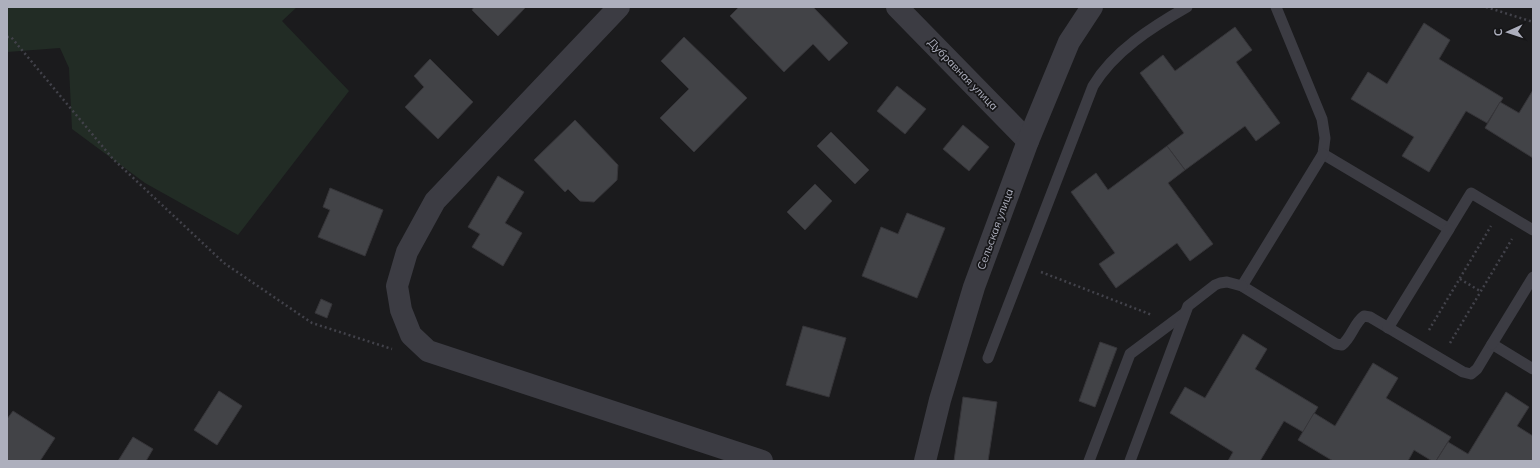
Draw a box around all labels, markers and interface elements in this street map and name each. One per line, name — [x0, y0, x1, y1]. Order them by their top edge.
north arrow — [1488, 12, 1528, 52]
text: С — [1491, 28, 1505, 37]
street label: Дубравная улица — [925, 35, 1001, 113]
street label: Сельская улица — [974, 187, 1016, 271]

